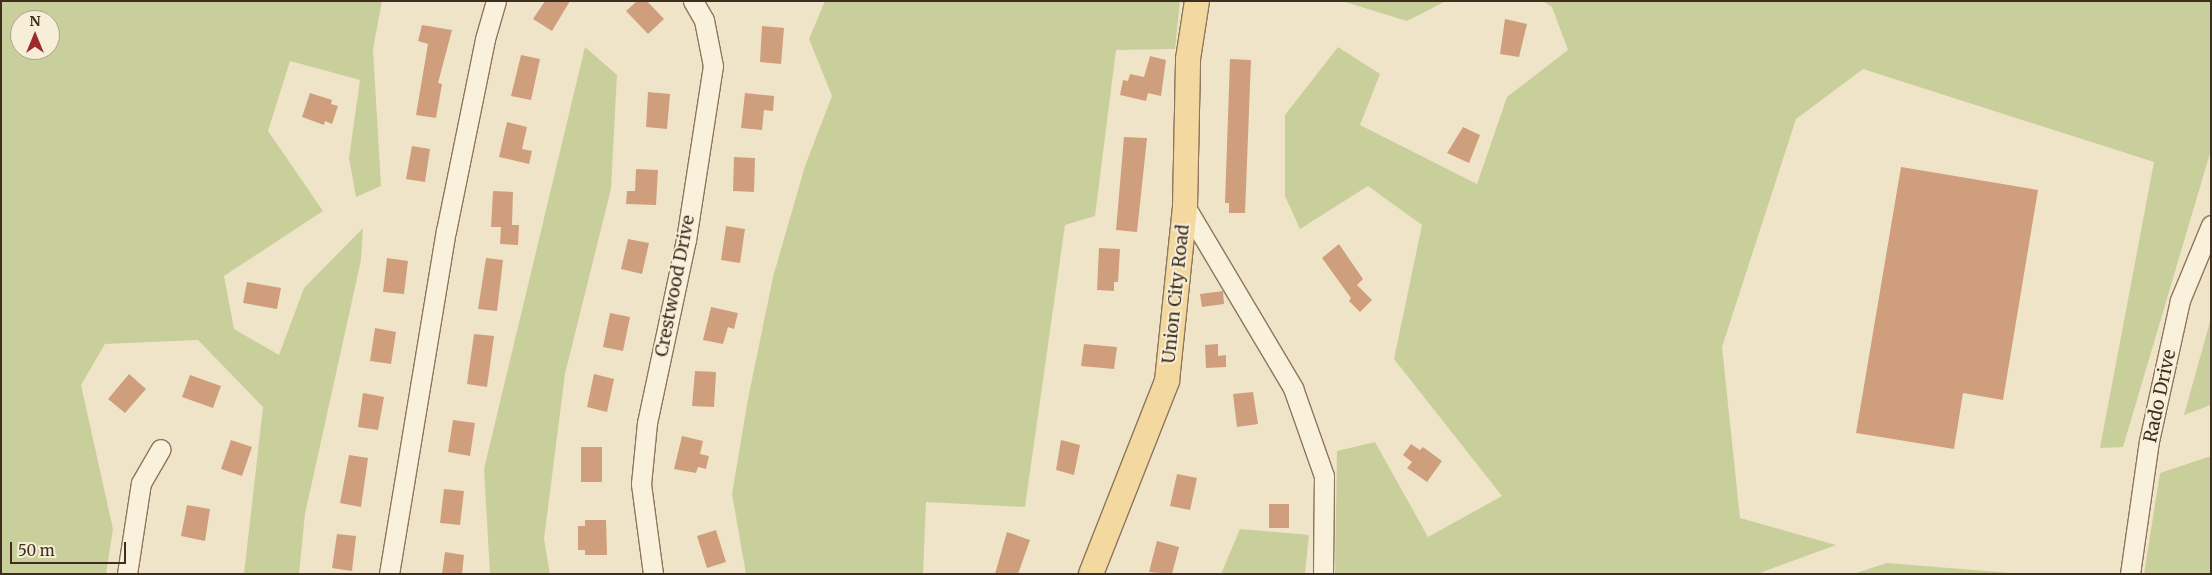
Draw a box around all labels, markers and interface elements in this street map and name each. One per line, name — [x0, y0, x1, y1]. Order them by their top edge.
north arrow — [10, 10, 60, 60]
text: N — [29, 12, 41, 30]
street label: Crestwood Drive — [651, 213, 699, 359]
street label: Union City Road — [1158, 223, 1194, 365]
street label: Rado Drive — [2140, 347, 2180, 445]
scale bar — [12, 532, 129, 564]
text: 50 m — [18, 541, 55, 560]

